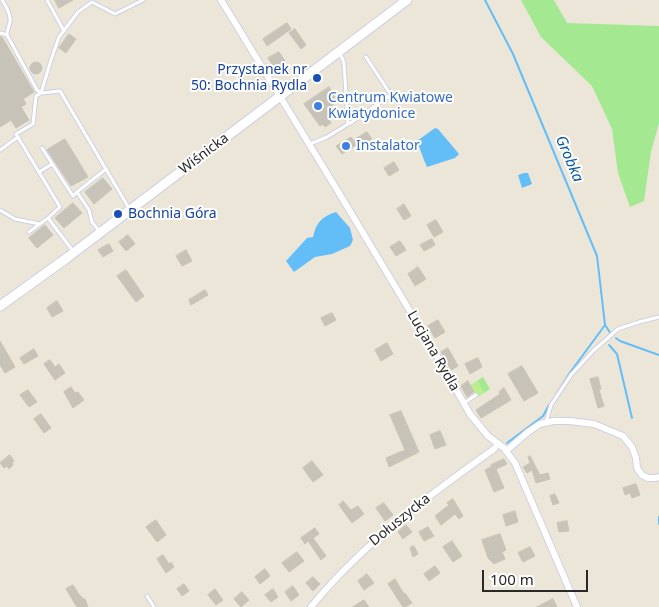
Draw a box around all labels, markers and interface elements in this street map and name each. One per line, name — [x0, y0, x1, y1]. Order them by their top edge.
place label: Przystanek nr 50: Bochnia Rydla — [191, 62, 307, 94]
marker: Przystanek nr 50: Bochnia Rydla — [311, 72, 323, 84]
place label: Centrum Kwiatowe Kwiatydonice — [328, 90, 453, 122]
marker: Centrum Kwiatowe Kwiatydonice — [312, 100, 324, 112]
street label: Wiśnicka — [176, 130, 232, 178]
water label: Grobka — [551, 133, 587, 185]
place label: Instalator — [356, 138, 420, 154]
marker: Instalator — [340, 140, 352, 152]
place label: Bochnia Góra — [128, 206, 217, 222]
marker: Bochnia Góra — [112, 208, 124, 220]
street label: Lucjana Rydla — [403, 308, 463, 394]
street label: Dołuszycka — [366, 490, 434, 550]
scale bar — [484, 560, 590, 592]
text: 100 m — [490, 569, 534, 589]

